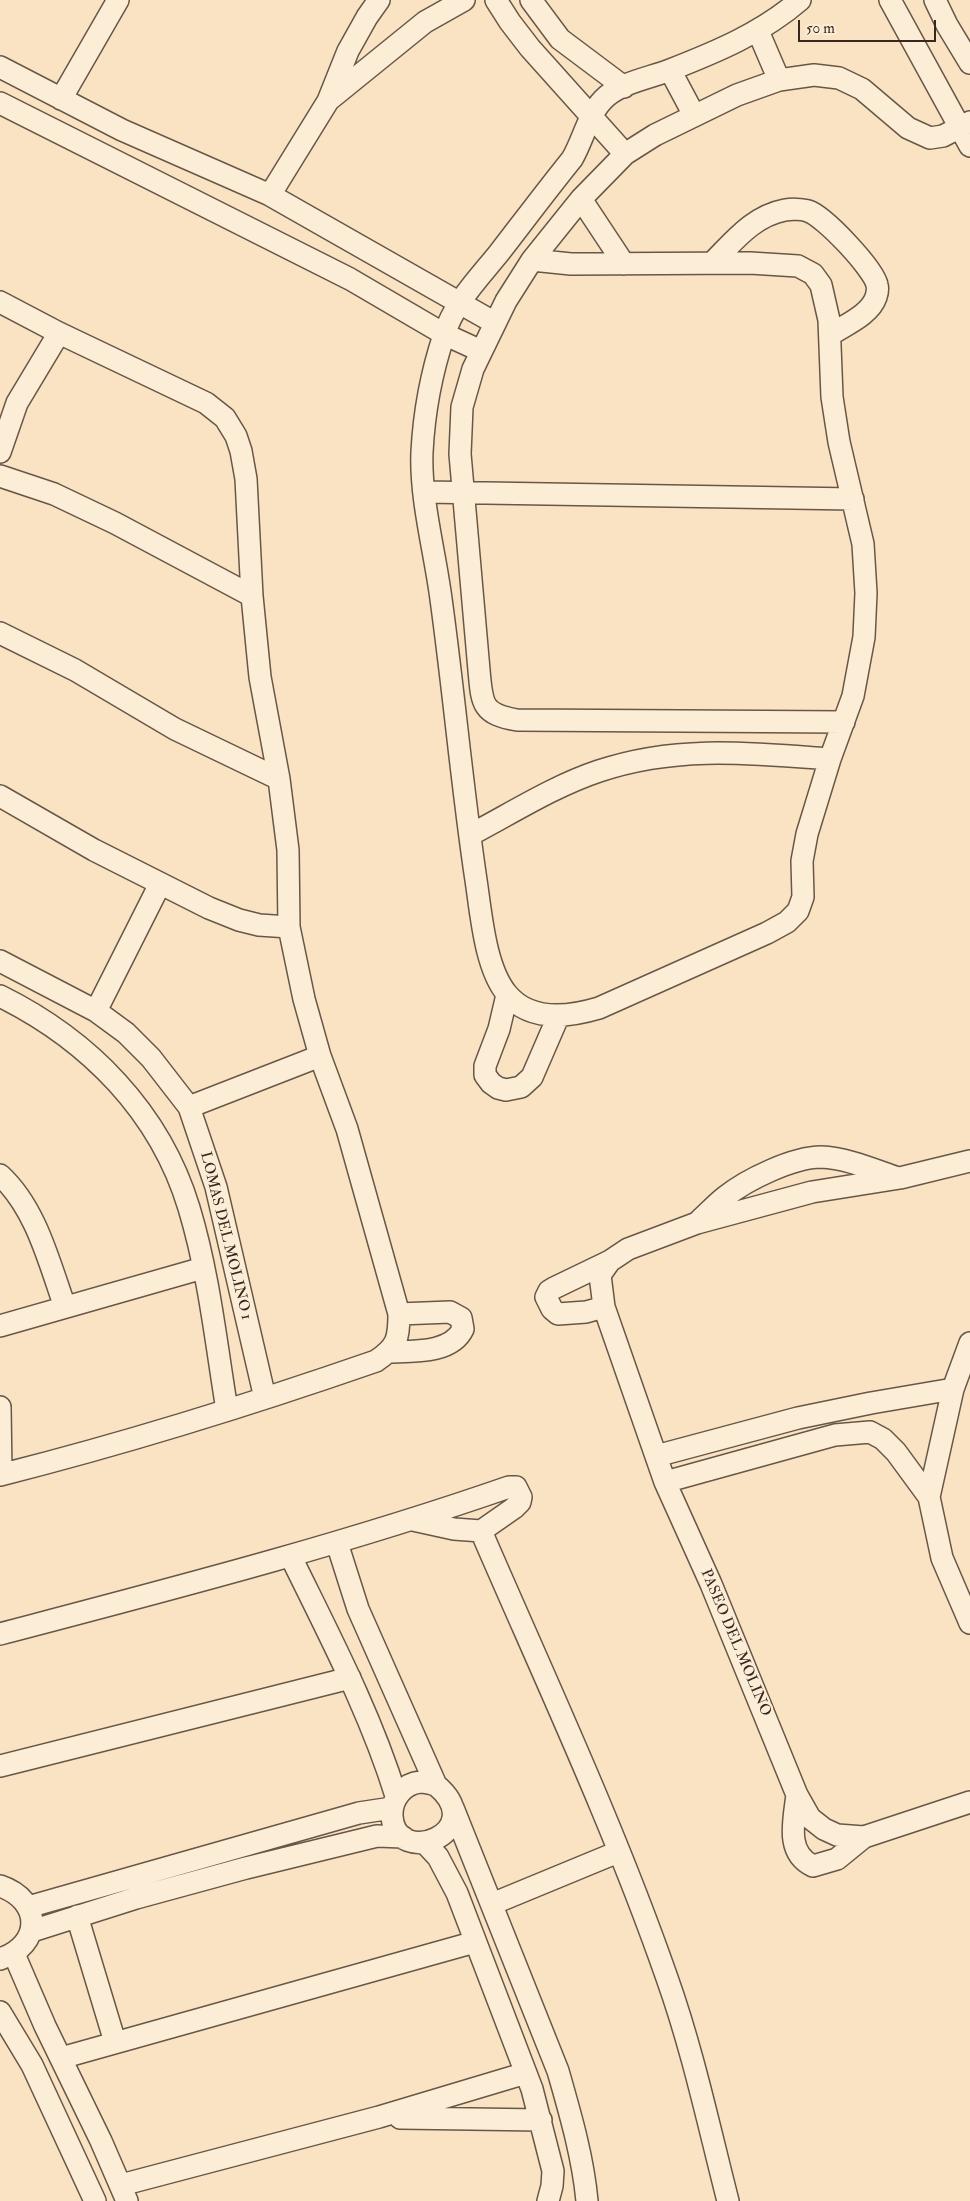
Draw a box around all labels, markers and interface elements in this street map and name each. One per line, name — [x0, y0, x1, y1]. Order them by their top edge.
scale bar — [800, 10, 938, 42]
text: 50 m — [806, 19, 835, 38]
street label: LOMAS DEL MOLINO 1 — [195, 1150, 255, 1322]
street label: PASEO DEL MOLINO — [696, 1567, 774, 1719]

